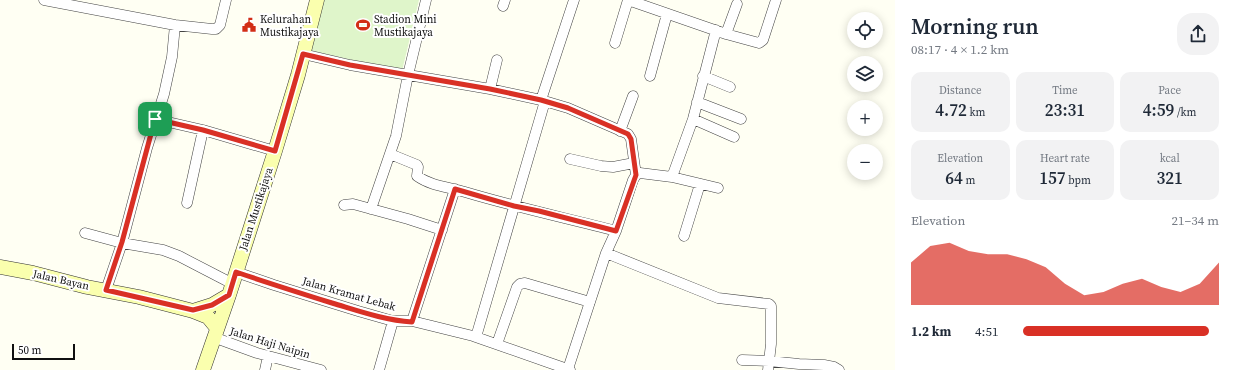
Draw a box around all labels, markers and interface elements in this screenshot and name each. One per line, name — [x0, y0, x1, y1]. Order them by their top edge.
text: Morning run — [911, 11, 1039, 41]
place label: Kelurahan Mustikajaya — [260, 12, 319, 40]
place label: Stadion Mini Mustikajaya — [374, 12, 437, 40]
map controls — [847, 12, 883, 180]
button: locate — [847, 12, 883, 48]
button: share — [1177, 13, 1219, 55]
public building icon: Kelurahan Mustikajaya — [241, 17, 257, 33]
sports icon: Stadion Mini Mustikajaya — [355, 17, 371, 33]
text: 08:17 · 4 × 1.2 km — [911, 41, 1009, 58]
button: layers — [847, 56, 883, 92]
text: Distance — [939, 83, 982, 98]
text: Time — [1052, 83, 1078, 98]
text: Pace — [1158, 83, 1181, 98]
text: 4.72 — [935, 98, 967, 122]
text: 23:31 — [1045, 98, 1085, 122]
text: 4:59 — [1143, 98, 1174, 122]
button: + — [847, 100, 883, 136]
pin — [138, 102, 172, 136]
text: km — [967, 105, 985, 120]
text: /km — [1174, 105, 1197, 120]
icon: arrive — [144, 108, 166, 130]
button: − — [847, 144, 883, 180]
text: Elevation — [937, 151, 983, 166]
text: Heart rate — [1040, 151, 1090, 166]
text: kcal — [1160, 151, 1180, 166]
street label: Jalan Mustikajaya — [235, 165, 277, 253]
text: 64 — [945, 166, 963, 190]
text: 157 — [1039, 166, 1066, 190]
text: 321 — [1156, 166, 1183, 190]
text: m — [963, 173, 975, 188]
text: bpm — [1066, 173, 1091, 188]
text: Elevation — [911, 212, 965, 229]
text: 21–34 m — [1172, 212, 1219, 229]
street label: Jalan Bayan — [30, 266, 91, 294]
street label: Jalan Kramat Lebak — [300, 273, 398, 315]
street label: Jalan Haji Naipin — [227, 323, 312, 362]
text: 1.2 km — [911, 323, 951, 340]
text: 4:51 — [975, 323, 998, 340]
scale bar — [12, 342, 75, 361]
text: 50 m — [18, 343, 41, 358]

